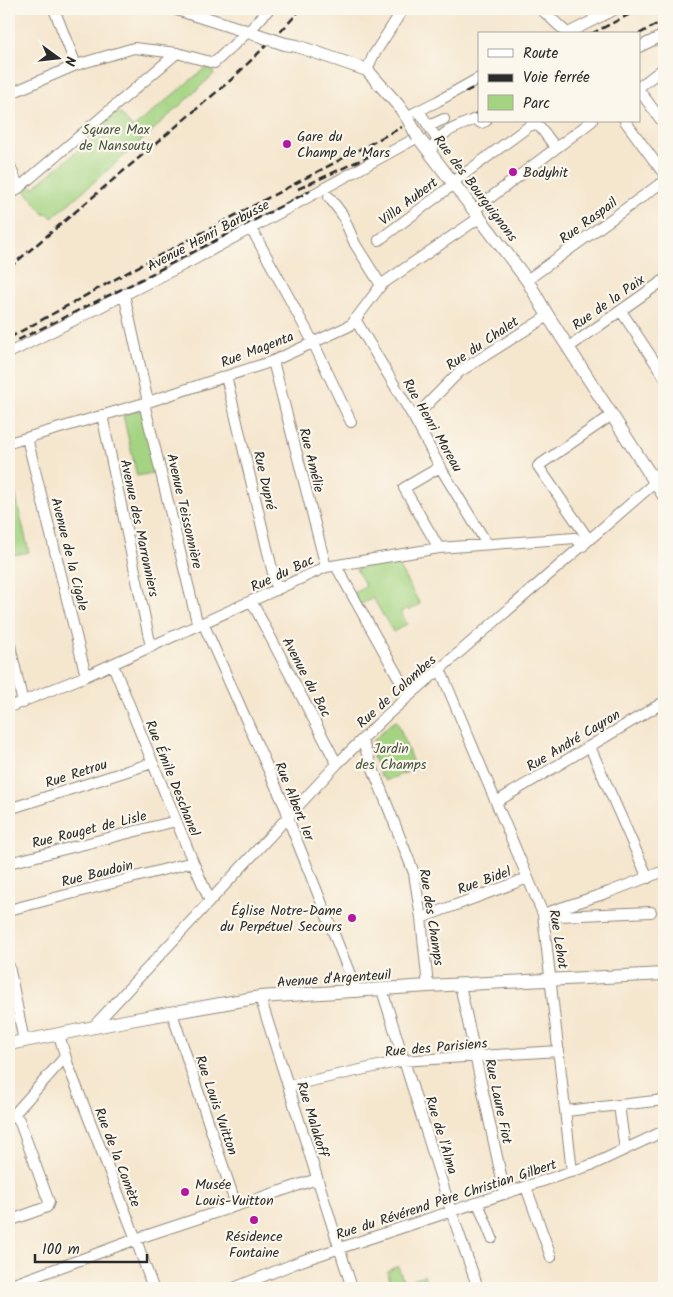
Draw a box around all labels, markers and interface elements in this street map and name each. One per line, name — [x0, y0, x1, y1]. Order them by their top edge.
north arrow — [32, 32, 82, 82]
legend — [478, 32, 640, 122]
text: Route — [523, 42, 559, 66]
text: N — [58, 54, 81, 68]
text: Voie ferrée — [523, 66, 590, 90]
text: Parc — [523, 92, 550, 116]
park label: Square Max de Nansouty — [79, 119, 153, 157]
place label: Gare du Champ de Mars — [297, 126, 390, 164]
street label: Rue des Bourguignons — [428, 131, 523, 247]
marker: Gare du Champ de Mars — [281, 138, 293, 150]
place label: Bodyhit — [523, 162, 569, 184]
marker: Bodyhit — [507, 166, 519, 178]
street label: Villa Aubert — [375, 172, 443, 231]
street label: Rue Raspail — [555, 192, 623, 250]
street label: Avenue Henri Barbusse — [143, 194, 274, 278]
street label: Rue de la Paix — [568, 269, 650, 336]
street label: Rue du Chalet — [442, 311, 524, 376]
street label: Rue Magenta — [218, 326, 297, 374]
street label: Rue Henri Moreau — [396, 374, 468, 477]
street label: Rue Amélie — [292, 426, 330, 495]
street label: Rue Dupré — [247, 448, 282, 513]
street label: Avenue Teissonnière — [160, 451, 208, 572]
street label: Avenue des Marronniers — [114, 457, 164, 599]
street label: Avenue de la Cigale — [44, 495, 94, 614]
street label: Rue du Bac — [247, 550, 318, 598]
street label: Avenue du Bac — [276, 634, 336, 721]
street label: Rue de Colombes — [352, 650, 442, 734]
street label: Rue André Cayron — [522, 704, 625, 778]
street label: Rue Émile Deschanel — [139, 717, 206, 840]
park label: Jardin des Champs — [355, 738, 427, 776]
street label: Rue Retrou — [42, 753, 111, 794]
street label: Rue Albert 1er — [268, 759, 320, 845]
street label: Rue Rouget de Lisle — [30, 805, 150, 855]
street label: Rue Baudoin — [59, 854, 135, 893]
street label: Rue Bidel — [454, 861, 515, 901]
street label: Rue des Champs — [412, 867, 450, 967]
place label: Église Notre-Dame du Perpétuel Secours — [220, 900, 343, 938]
street label: Rue Lehot — [542, 908, 574, 971]
marker: Église Notre-Dame du Perpétuel Secours — [346, 912, 358, 924]
street label: Avenue d'Argenteuil — [276, 964, 393, 994]
street label: Rue des Parisiens — [384, 1033, 488, 1063]
street label: Rue Louis Vuitton — [189, 1052, 243, 1158]
street label: Rue Laure Fiot — [478, 1057, 518, 1146]
street label: Rue Malakoff — [290, 1079, 334, 1161]
street label: Rue de l'Alma — [419, 1093, 463, 1177]
street label: Rue de la Comète — [88, 1104, 146, 1211]
street label: Rue du Révérend Père Christian Gilbert — [333, 1154, 560, 1246]
place label: Musée Louis-Vuitton — [195, 1174, 274, 1212]
marker: Musée Louis-Vuitton — [179, 1186, 191, 1198]
marker: Résidence Fontaine — [248, 1214, 260, 1226]
place label: Résidence Fontaine — [226, 1226, 283, 1264]
scale bar — [35, 1232, 148, 1264]
text: 100 m — [42, 1238, 80, 1262]

